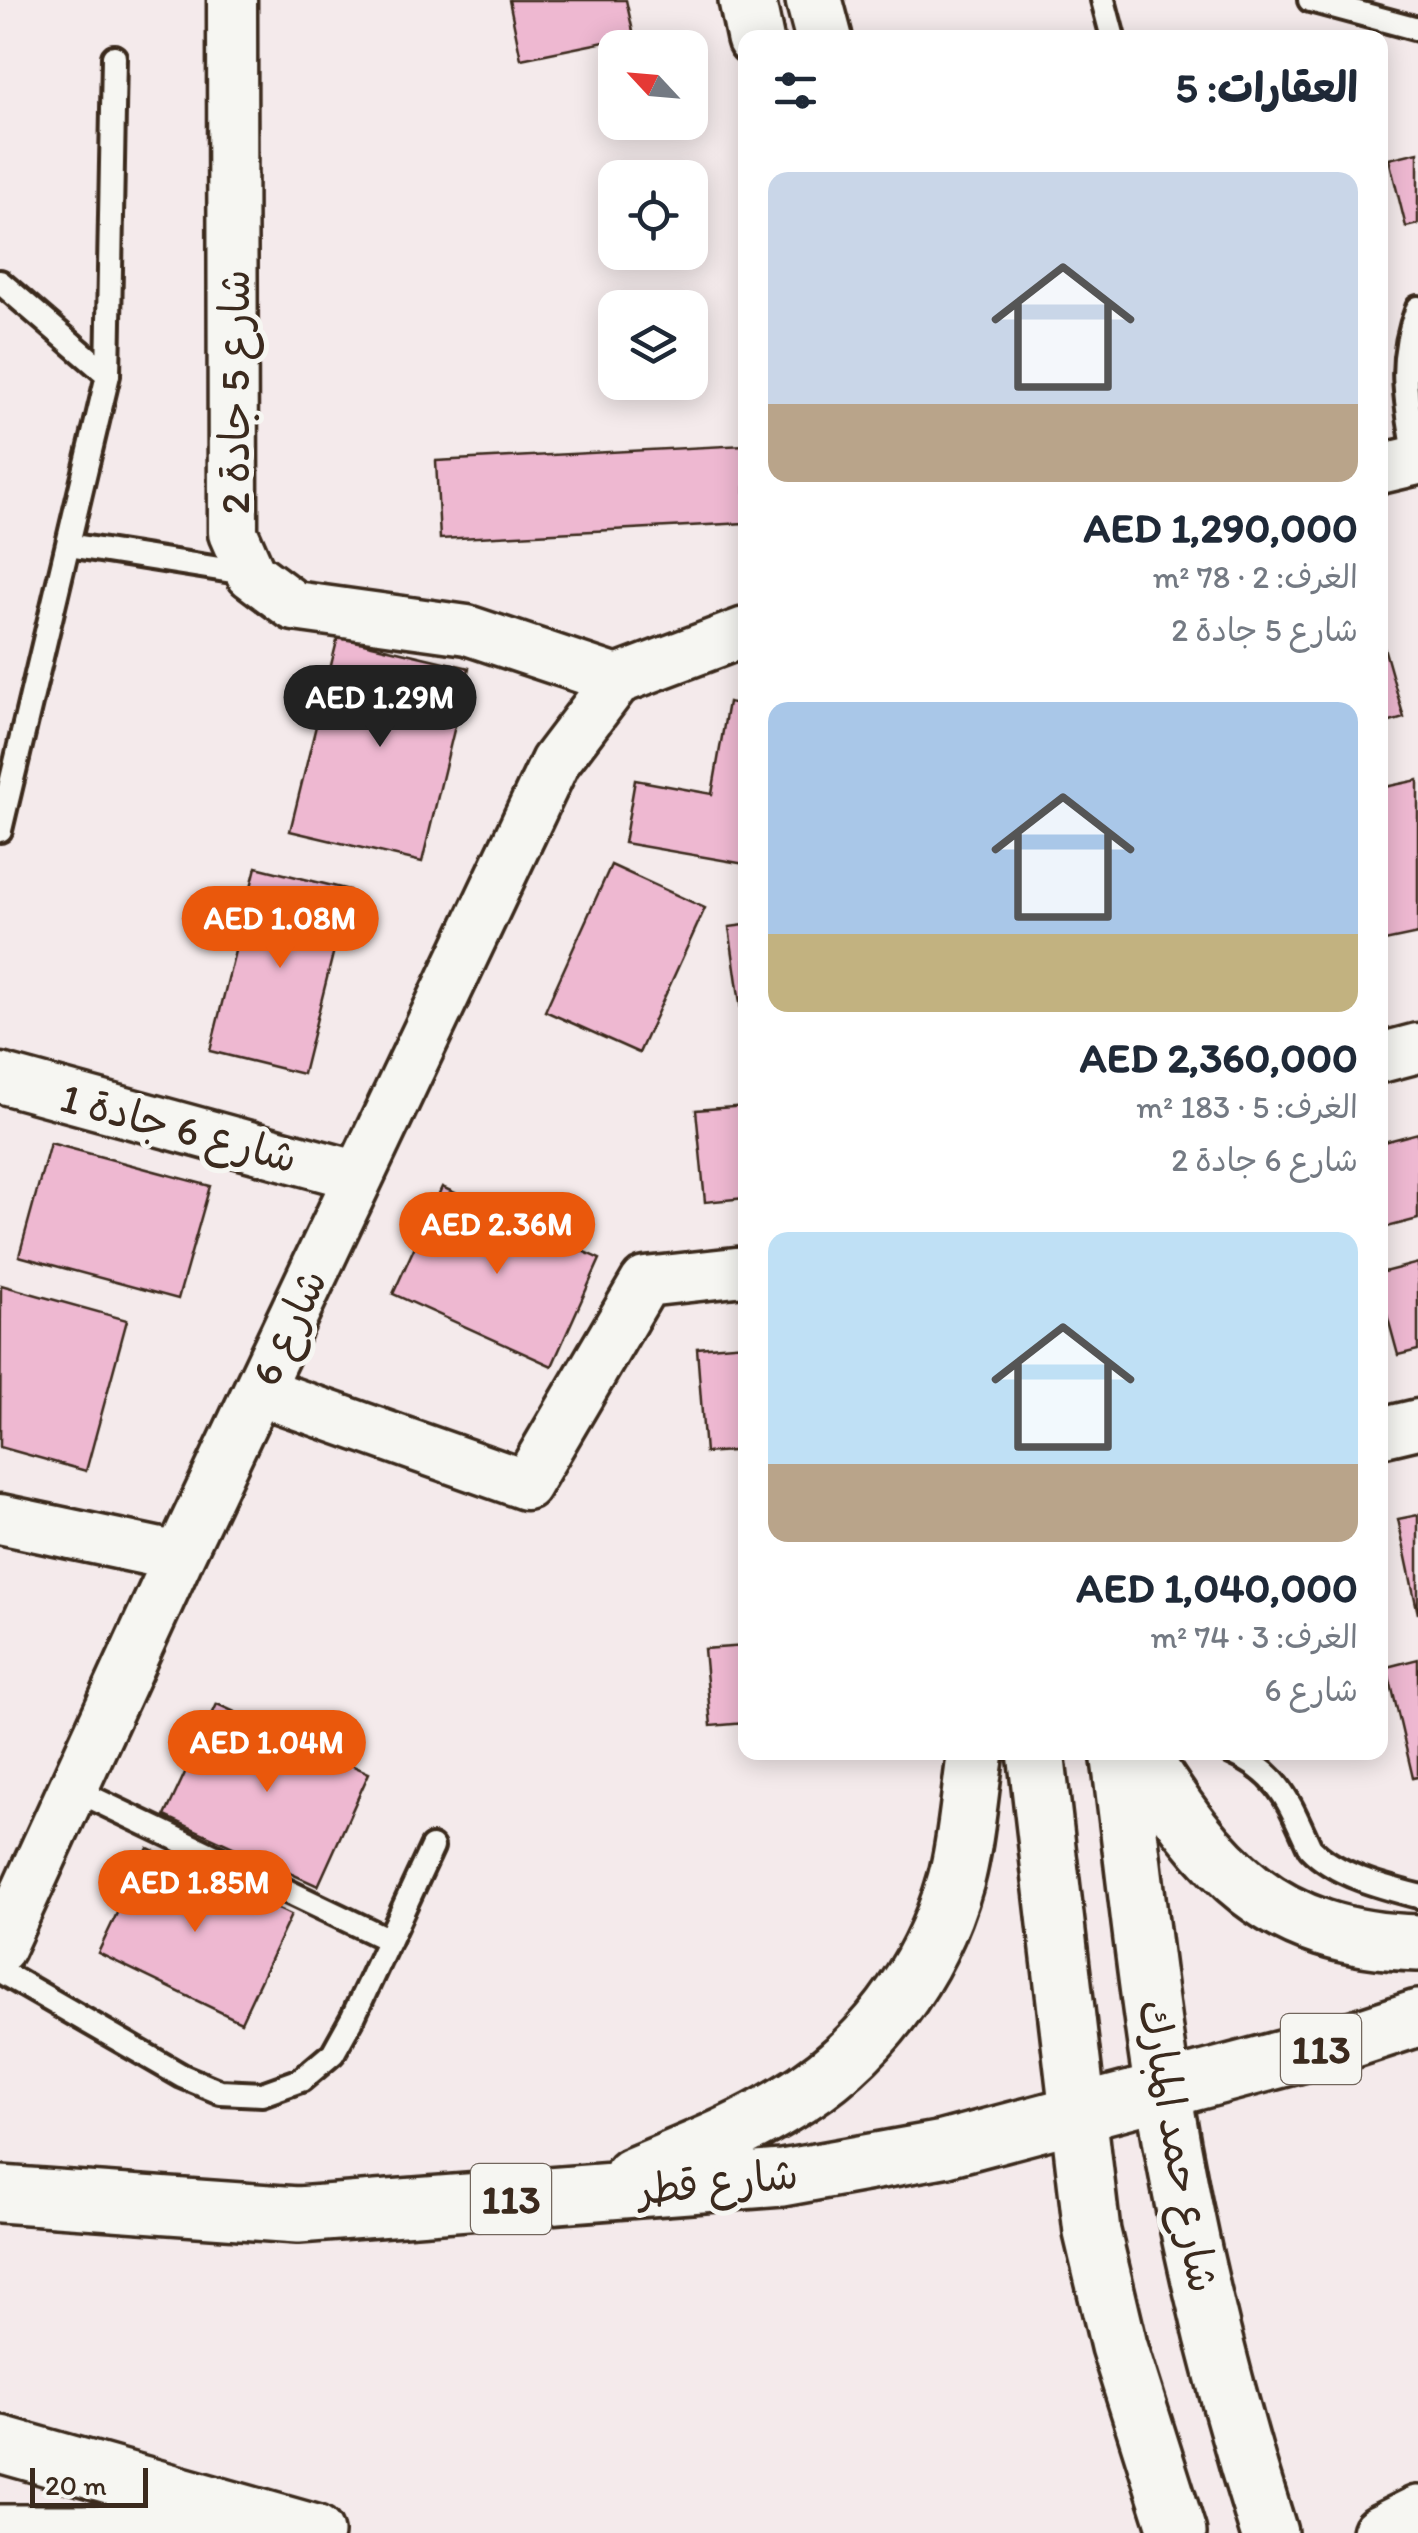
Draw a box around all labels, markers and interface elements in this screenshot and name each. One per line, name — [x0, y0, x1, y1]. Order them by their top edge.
north arrow — [598, 30, 708, 140]
map controls — [598, 30, 708, 400]
text: العقارات: 5 — [1175, 62, 1358, 113]
icon: filters — [768, 63, 823, 118]
button: locate — [598, 160, 708, 270]
icon: home — [973, 237, 1153, 417]
street label: شارع 5 جادة 2 — [209, 269, 264, 515]
button: layers — [598, 290, 708, 400]
text: AED 1,290,000 — [1083, 502, 1358, 553]
text: الغرف: 2 · 78 m² — [1153, 558, 1358, 596]
text: شارع 5 جادة 2 — [1171, 611, 1358, 649]
pin: AED 1.29M — [266, 665, 494, 750]
text: AED 1.29M — [306, 678, 454, 716]
icon: home — [973, 767, 1153, 947]
pin: AED 1.08M — [166, 886, 394, 971]
text: AED 1.08M — [204, 899, 356, 937]
text: AED 2,360,000 — [1080, 1032, 1358, 1083]
street label: شارع 6 جادة 1 — [54, 1071, 303, 1187]
text: الغرف: 5 · 183 m² — [1136, 1088, 1358, 1126]
text: شارع 6 جادة 2 — [1171, 1141, 1358, 1179]
pin: AED 2.36M — [383, 1192, 611, 1277]
text: AED 2.36M — [421, 1205, 573, 1243]
street label: شارع 6 — [239, 1261, 341, 1395]
icon: home — [973, 1297, 1153, 1477]
text: AED 1,040,000 — [1076, 1562, 1358, 1613]
text: الغرف: 3 · 74 m² — [1150, 1618, 1358, 1656]
text: شارع 6 — [1265, 1671, 1358, 1709]
pin: AED 1.04M — [153, 1710, 381, 1795]
text: AED 1.04M — [190, 1723, 344, 1761]
pin: AED 1.85M — [81, 1850, 309, 1935]
text: AED 1.85M — [120, 1863, 270, 1901]
street label: شارع حمد المبارك — [1124, 1996, 1229, 2297]
road number: 113 — [1281, 2014, 1361, 2084]
street label: شارع قطر — [633, 2148, 801, 2220]
road number: 113 — [471, 2164, 551, 2234]
scale bar — [30, 2463, 148, 2508]
text: 20 m — [45, 2468, 107, 2502]

